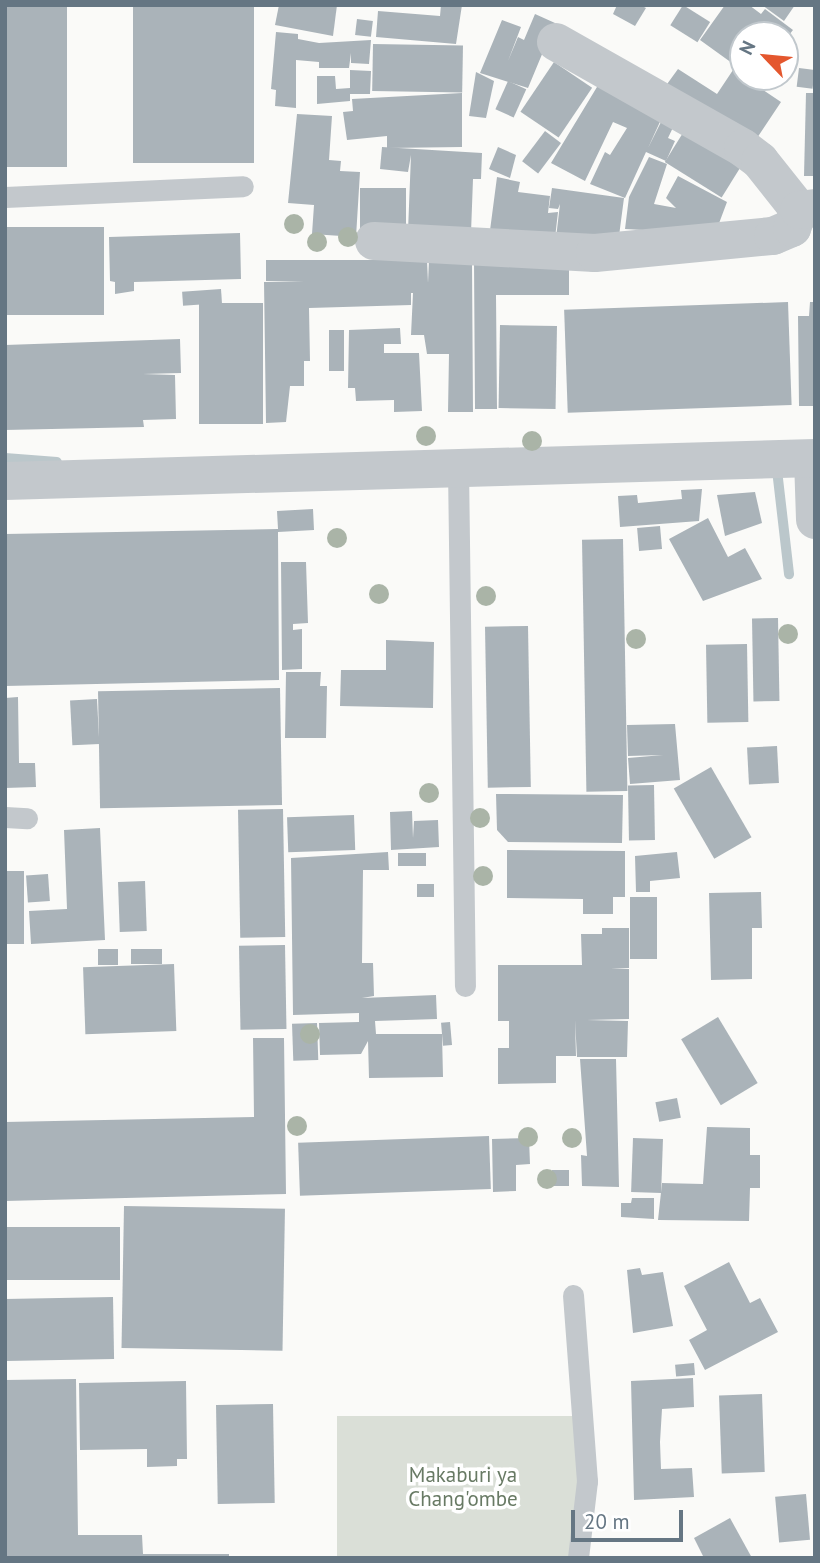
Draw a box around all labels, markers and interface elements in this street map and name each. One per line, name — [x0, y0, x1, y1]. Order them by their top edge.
north arrow — [729, 21, 799, 91]
text: N — [733, 37, 760, 59]
park label: Makaburi ya Chang'ombe — [408, 1462, 518, 1512]
scale bar — [575, 1496, 687, 1540]
text: 20 m — [584, 1508, 630, 1535]

